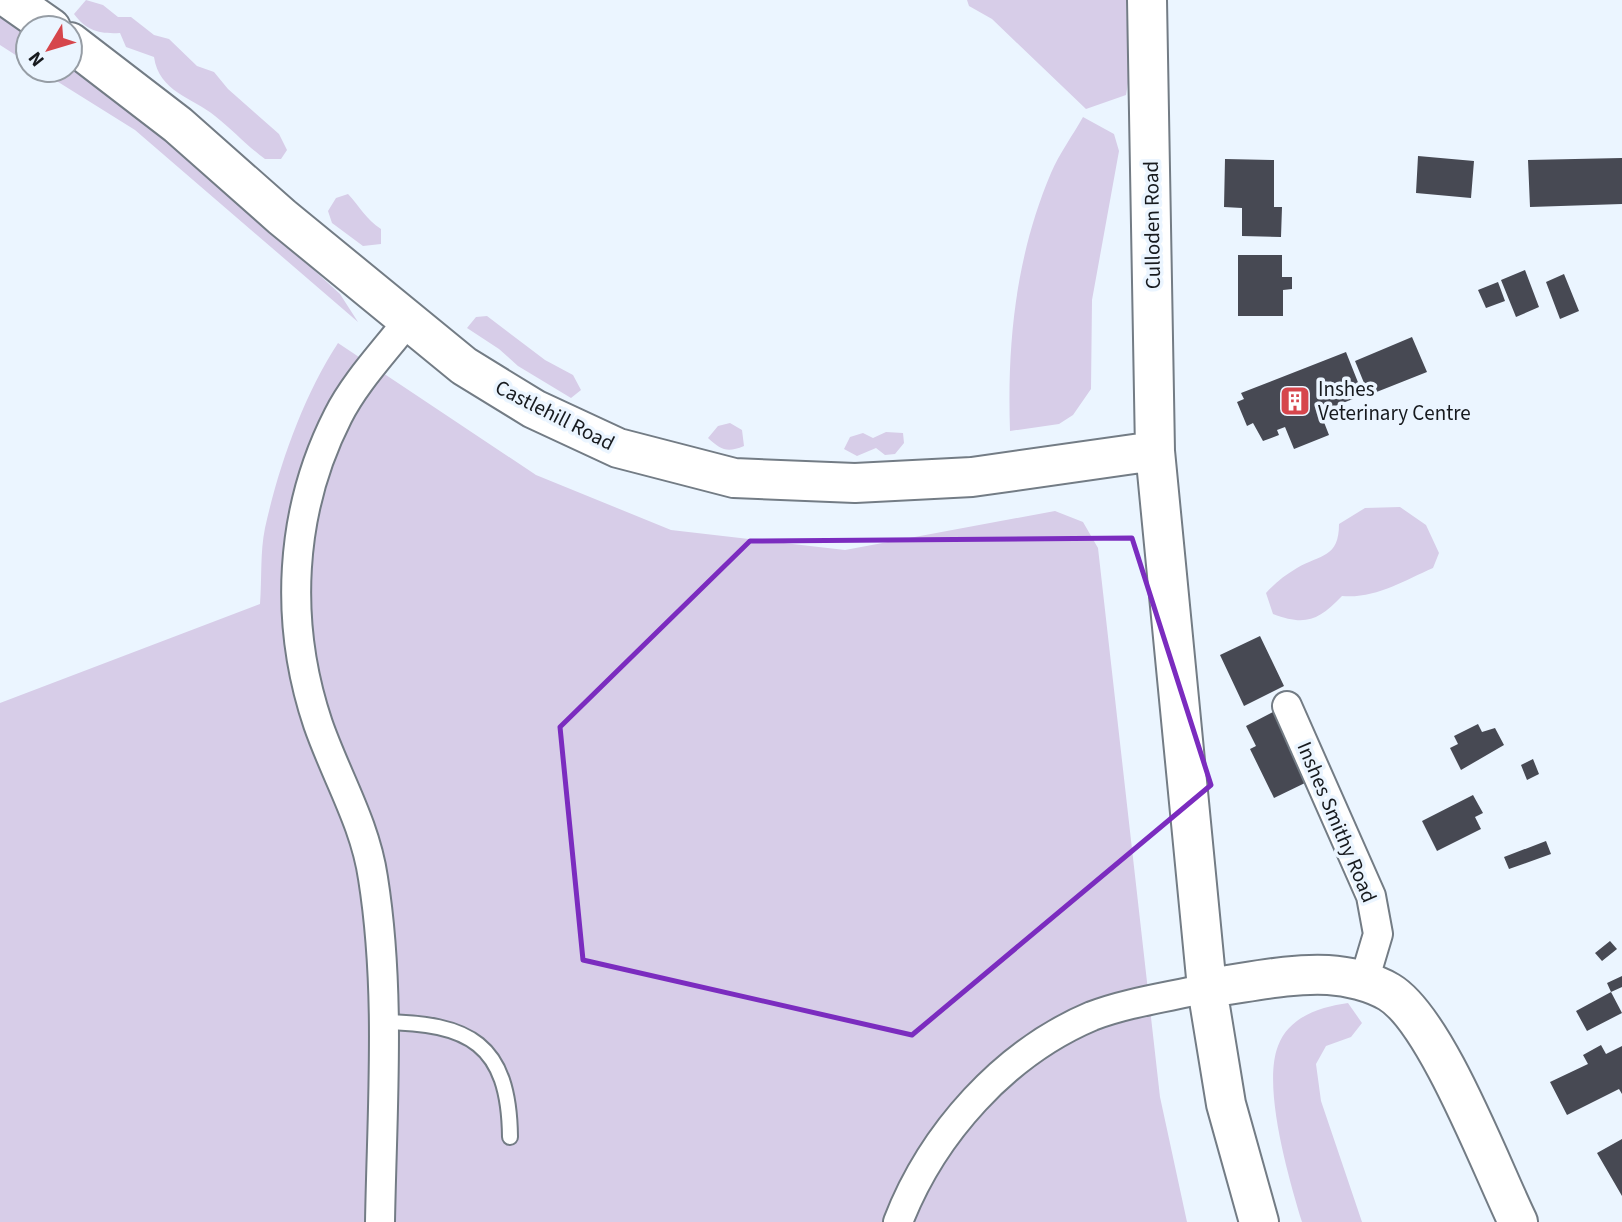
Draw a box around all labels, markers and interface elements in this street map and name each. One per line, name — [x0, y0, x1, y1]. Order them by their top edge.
north arrow — [14, 14, 84, 84]
text: N — [22, 45, 51, 72]
street label: Culloden Road — [1136, 161, 1168, 289]
street label: Castlehill Road — [490, 372, 620, 458]
place label: Inshes Veterinary Centre — [1318, 374, 1471, 428]
building icon: Inshes Veterinary Centre — [1278, 384, 1312, 418]
street label: Inshes Smithy Road — [1290, 737, 1384, 907]

